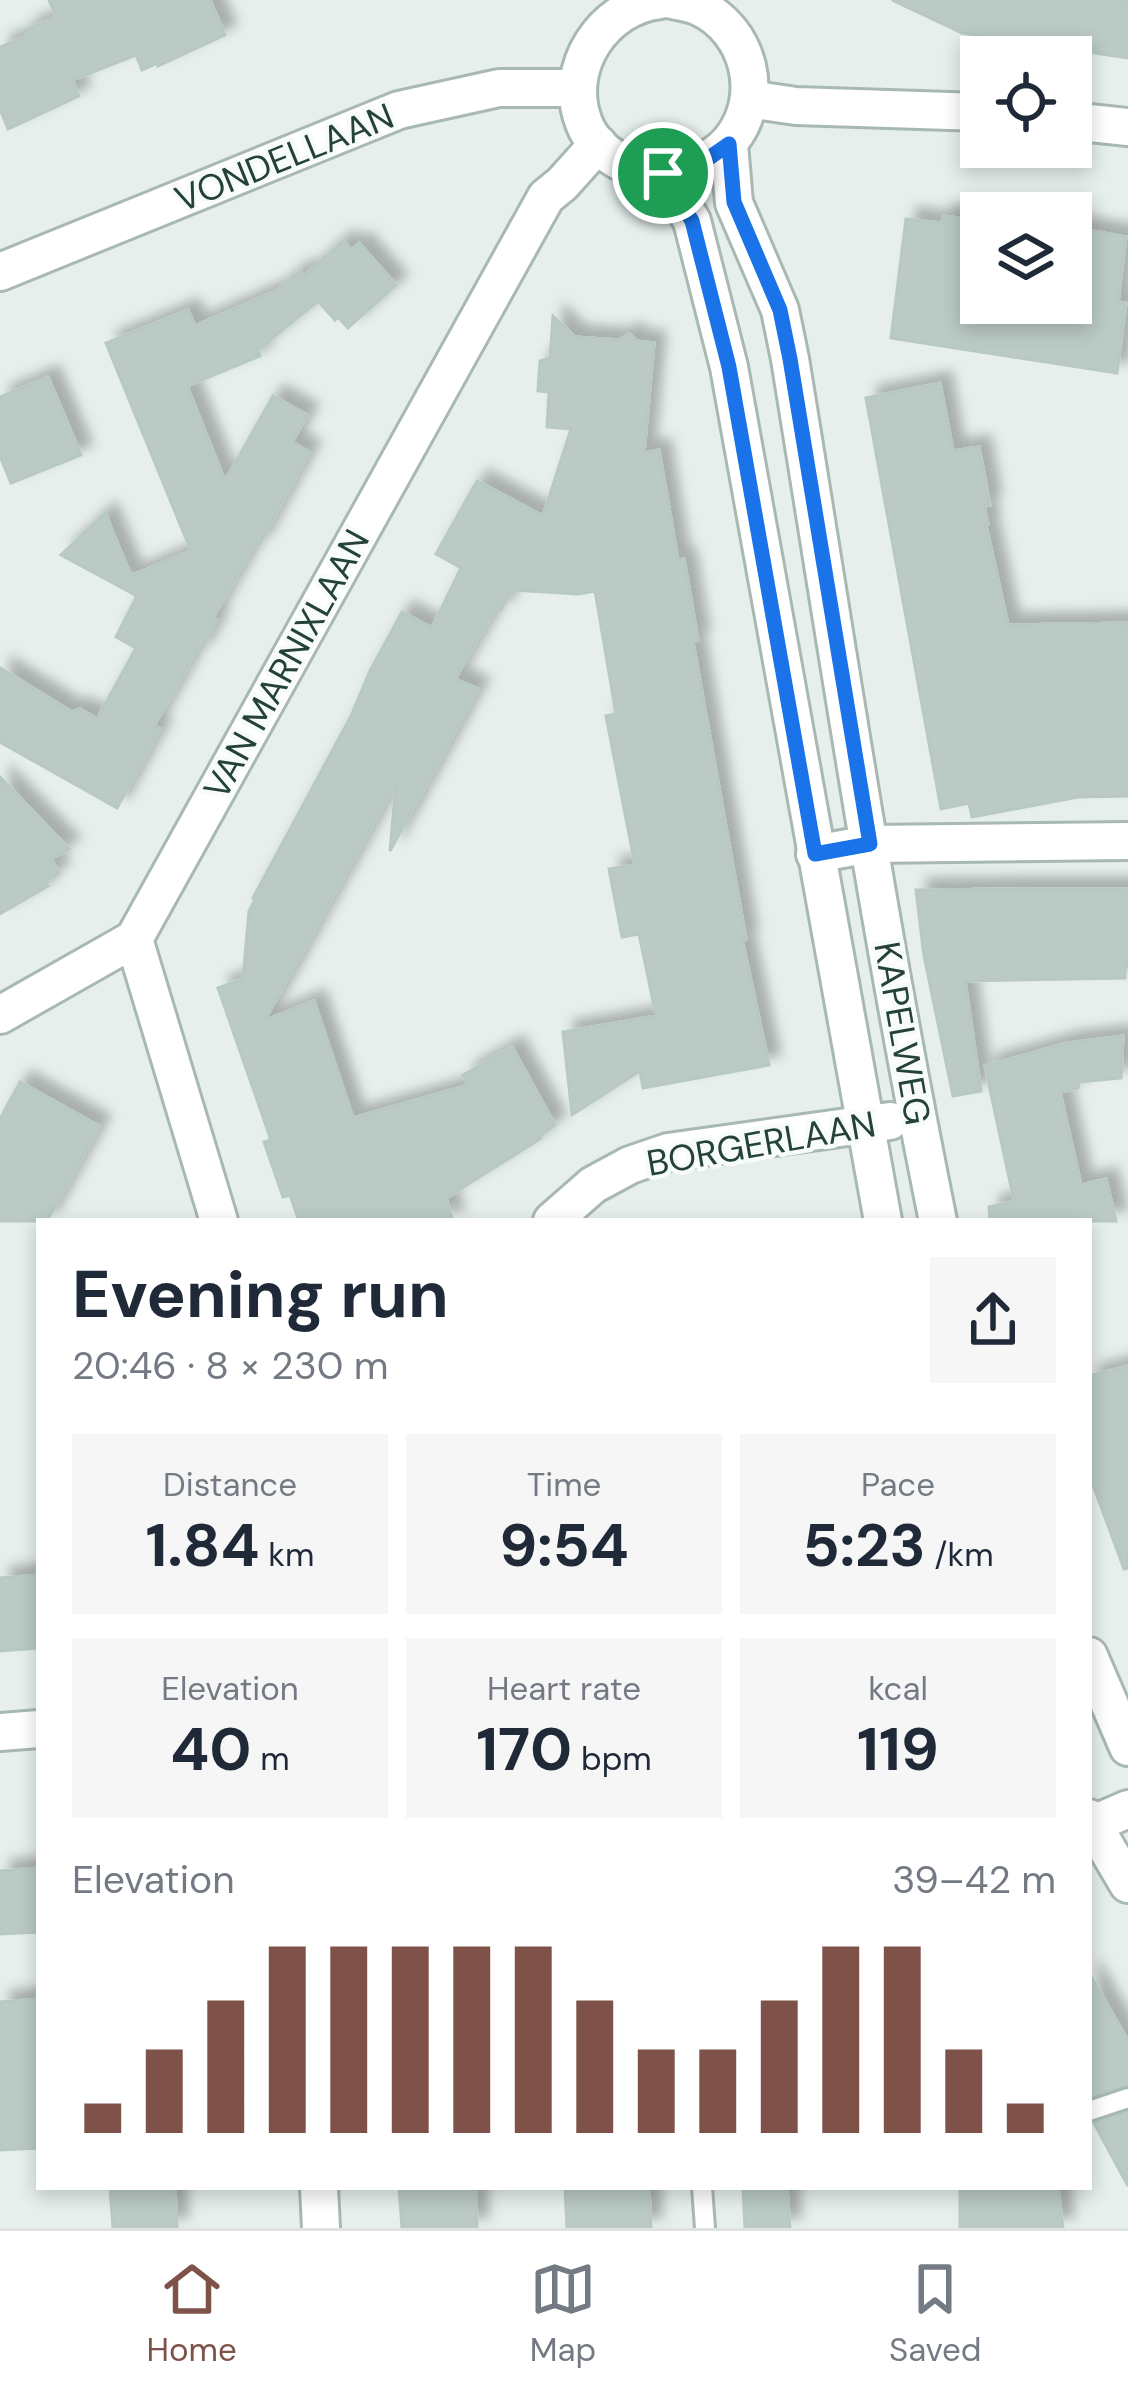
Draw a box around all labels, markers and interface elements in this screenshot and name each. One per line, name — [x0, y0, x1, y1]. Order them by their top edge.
map controls — [960, 36, 1092, 324]
button: locate — [960, 36, 1092, 168]
street label: VONDELLAAN — [168, 92, 400, 223]
pin — [612, 122, 714, 224]
icon: arrive — [630, 140, 696, 206]
button: layers — [960, 192, 1092, 324]
street label: VAN MARNIXLAAN — [193, 521, 380, 807]
street label: KAPELWEG — [863, 938, 942, 1128]
street label: BORGERLAAN — [643, 1100, 879, 1187]
text: Evening run — [72, 1252, 449, 1337]
button: share — [930, 1257, 1056, 1383]
text: 20:46 · 8 × 230 m — [72, 1340, 389, 1391]
text: Distance — [163, 1463, 297, 1506]
text: Time — [527, 1463, 601, 1506]
text: Pace — [861, 1463, 935, 1506]
text: 1.84 — [146, 1506, 260, 1585]
text: 9:54 — [499, 1506, 629, 1585]
text: 5:23 — [802, 1506, 926, 1585]
text: km — [260, 1533, 314, 1576]
text: /km — [926, 1533, 994, 1576]
text: Elevation — [161, 1667, 299, 1710]
text: Heart rate — [487, 1667, 641, 1710]
text: kcal — [868, 1667, 928, 1710]
text: 40 — [170, 1710, 252, 1789]
text: 170 — [476, 1710, 572, 1789]
text: 119 — [857, 1710, 939, 1789]
text: m — [252, 1737, 290, 1780]
text: bpm — [572, 1737, 652, 1780]
text: Elevation — [72, 1854, 235, 1905]
text: 39–42 m — [892, 1854, 1056, 1905]
tab: Home — [146, 2256, 237, 2371]
tab: Map — [530, 2256, 596, 2371]
tab: Saved — [889, 2256, 982, 2371]

